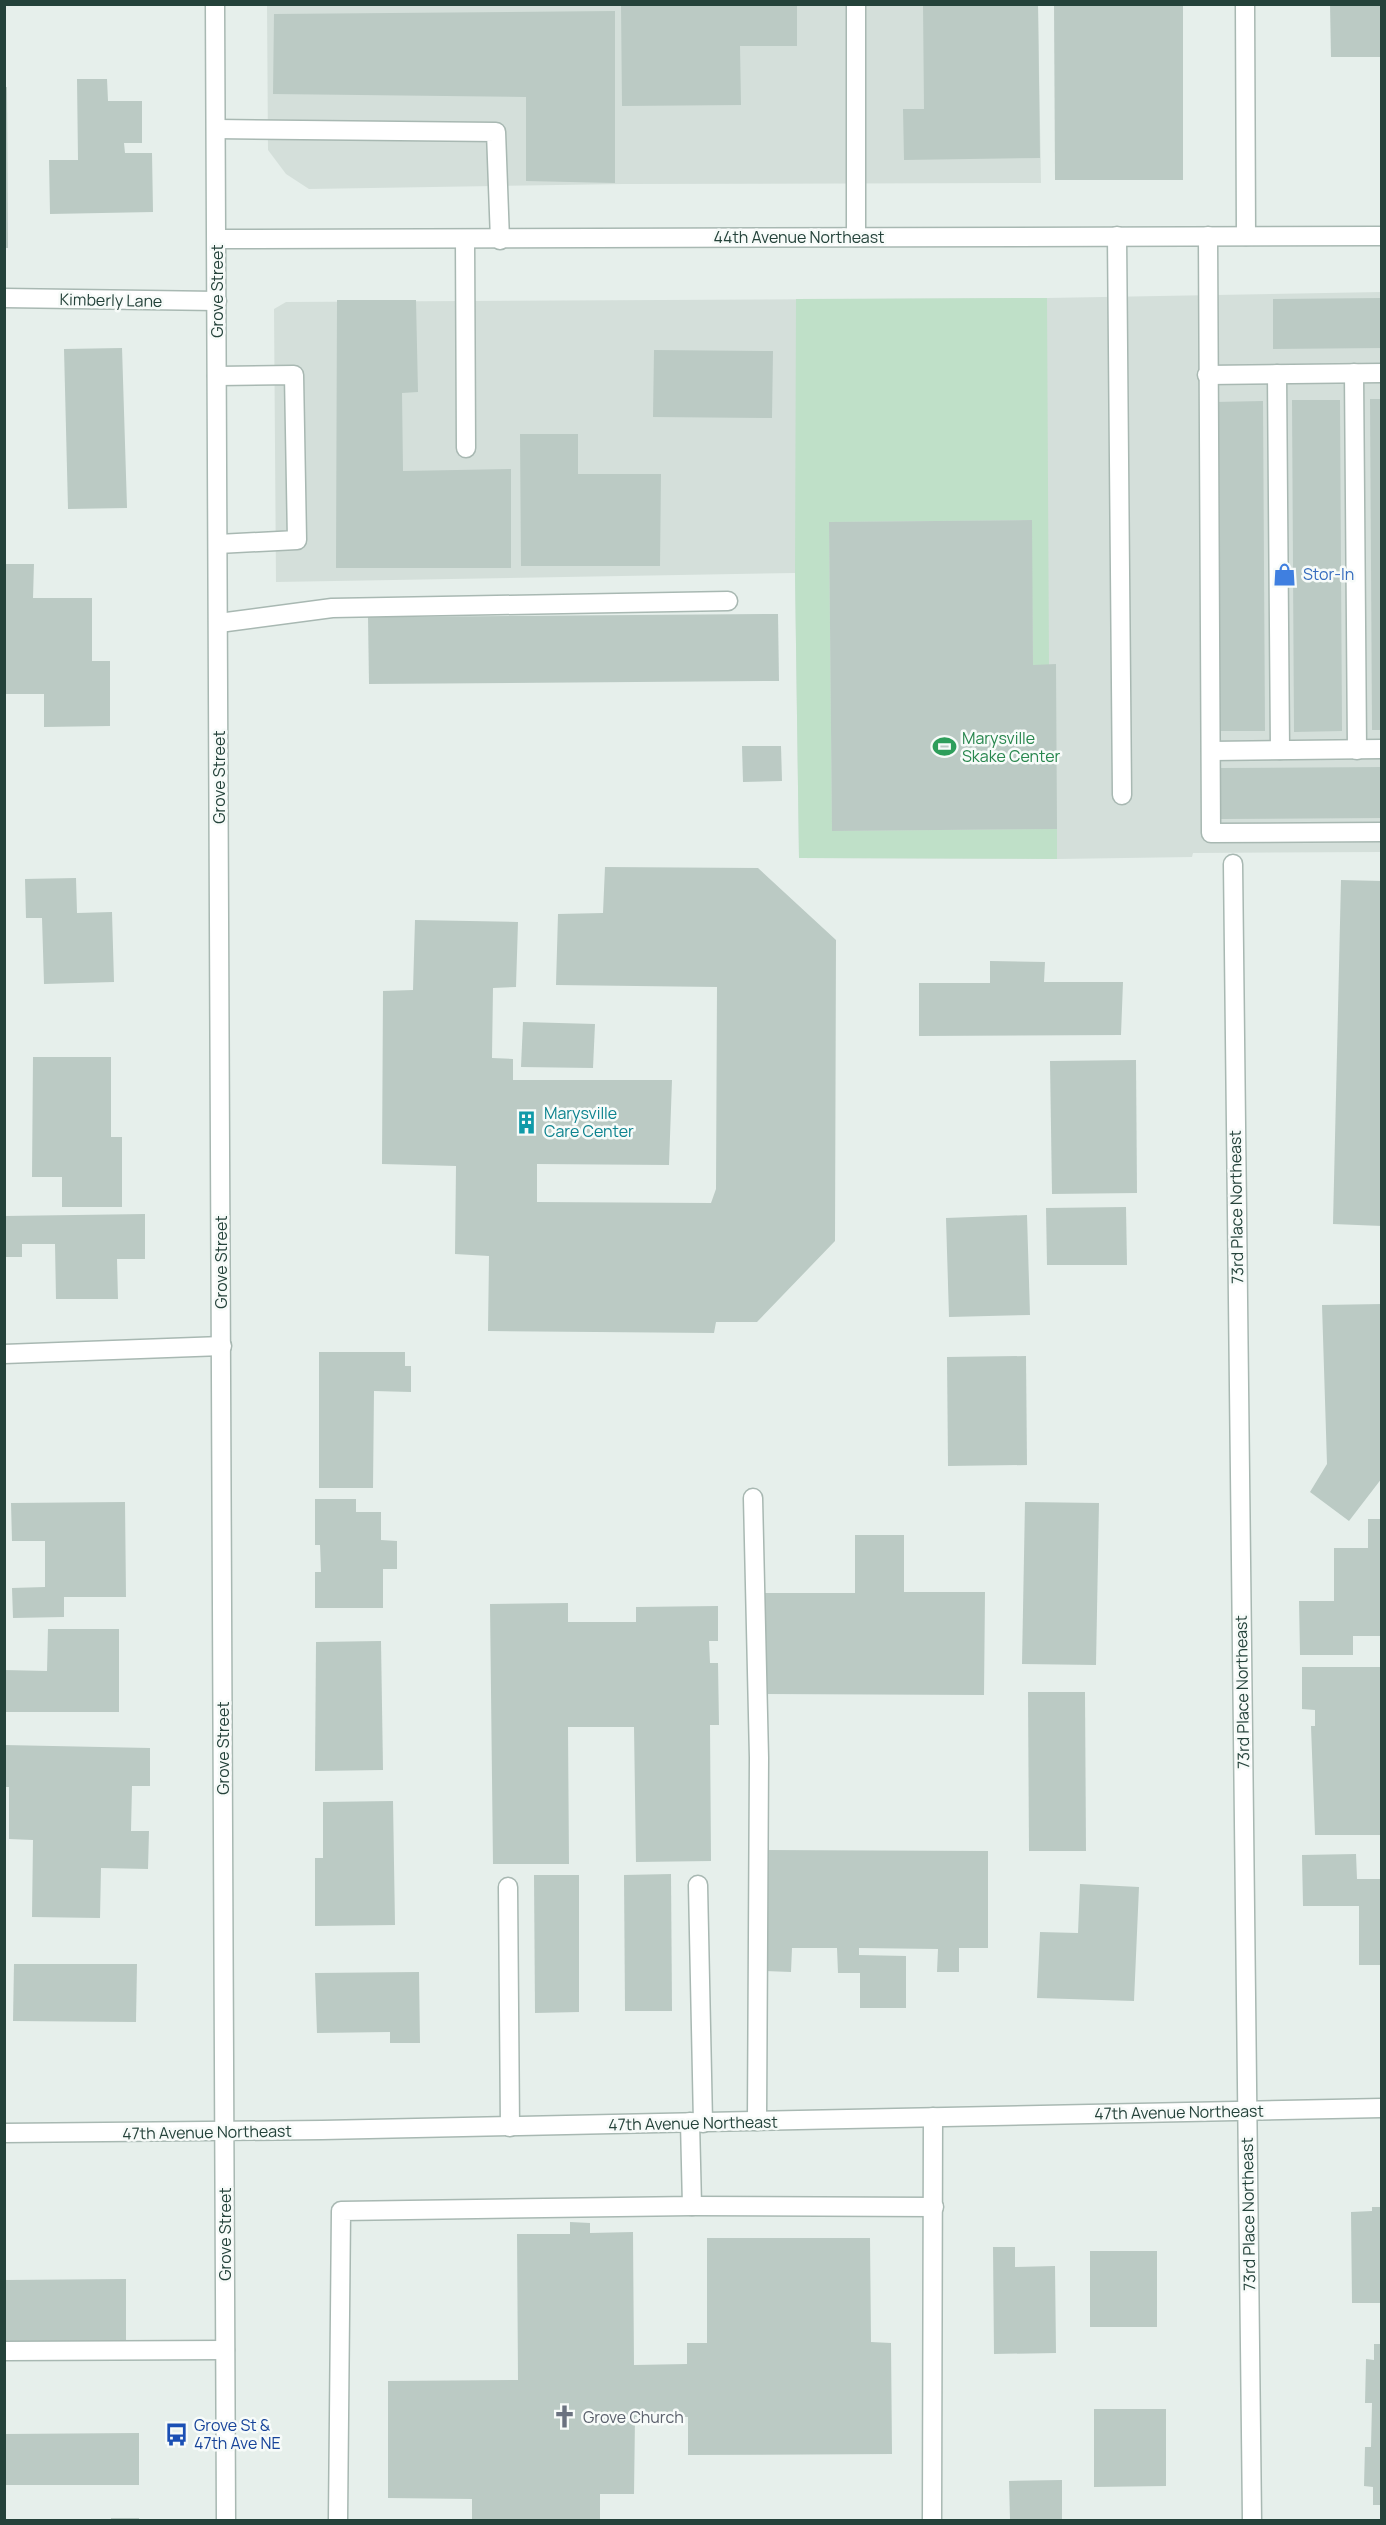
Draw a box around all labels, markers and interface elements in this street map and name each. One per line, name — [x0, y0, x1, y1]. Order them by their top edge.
street label: 44th Avenue Northeast — [713, 226, 885, 248]
street label: Grove Street — [206, 244, 228, 338]
street label: Kimberly Lane — [59, 288, 163, 312]
shop icon: Stor-In — [1272, 561, 1298, 587]
place label: Stor-In — [1303, 563, 1354, 585]
place label: Marysville Skake Center — [962, 727, 1061, 767]
street label: Grove Street — [208, 730, 230, 824]
sports icon: Marysville Skake Center — [931, 734, 957, 760]
place label: Marysville Care Center — [544, 1102, 634, 1142]
building icon: Marysville Care Center — [513, 1109, 539, 1135]
street label: 73rd Place Northeast — [1224, 1130, 1248, 1284]
street label: Grove Street — [210, 1215, 232, 1309]
street label: 73rd Place Northeast — [1230, 1615, 1254, 1769]
street label: Grove Street — [212, 1701, 234, 1795]
street label: 47th Avenue Northeast — [1094, 2100, 1264, 2124]
street label: 47th Avenue Northeast — [608, 2111, 778, 2135]
street label: 47th Avenue Northeast — [122, 2120, 292, 2144]
street label: 73rd Place Northeast — [1236, 2137, 1260, 2291]
street label: Grove Street — [214, 2187, 236, 2281]
church icon: Grove Church — [552, 2404, 578, 2430]
place label: Grove Church — [583, 2406, 684, 2428]
place label: Grove St & 47th Ave NE — [194, 2414, 281, 2454]
bus stop icon: Grove St & 47th Ave NE — [163, 2421, 189, 2447]

